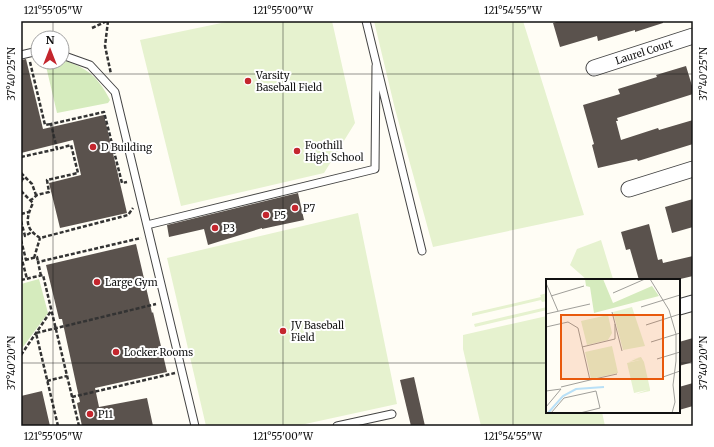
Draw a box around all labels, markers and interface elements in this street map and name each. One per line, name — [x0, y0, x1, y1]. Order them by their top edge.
text: 121°55'05"W — [24, 4, 83, 17]
text: 121°55'00"W — [253, 4, 314, 17]
text: 121°54'55"W — [484, 4, 543, 17]
north arrow — [30, 30, 70, 70]
text: N — [46, 33, 55, 47]
street label: Laurel Court — [614, 37, 675, 67]
text: 37°40'25"N — [5, 47, 18, 101]
text: 37°40'25"N — [697, 47, 710, 101]
place label: Varsity Baseball Field — [255, 69, 322, 94]
marker: Varsity Baseball Field — [243, 76, 253, 86]
place label: Foothill High School — [305, 139, 364, 164]
place label: D Building — [101, 141, 152, 154]
marker: D Building — [88, 142, 98, 152]
marker: Foothill High School — [292, 146, 302, 156]
place label: P7 — [303, 202, 316, 215]
marker: P7 — [290, 203, 300, 213]
place label: P5 — [274, 209, 286, 222]
marker: P5 — [261, 210, 271, 220]
place label: P3 — [223, 222, 235, 235]
marker: P3 — [210, 223, 220, 233]
place label: Large Gym — [105, 276, 158, 289]
marker: Large Gym — [92, 277, 102, 287]
inset map — [546, 279, 680, 413]
place label: JV Baseball Field — [290, 319, 344, 344]
marker: JV Baseball Field — [278, 326, 288, 336]
text: 37°40'20"N — [5, 335, 18, 390]
text: 37°40'20"N — [697, 335, 710, 390]
place label: Locker Rooms — [124, 346, 193, 359]
marker: Locker Rooms — [111, 347, 121, 357]
place label: P11 — [98, 408, 114, 421]
marker: P11 — [85, 409, 95, 419]
text: 121°55'05"W — [24, 430, 83, 443]
text: 121°55'00"W — [253, 430, 314, 443]
text: 121°54'55"W — [484, 430, 543, 443]

